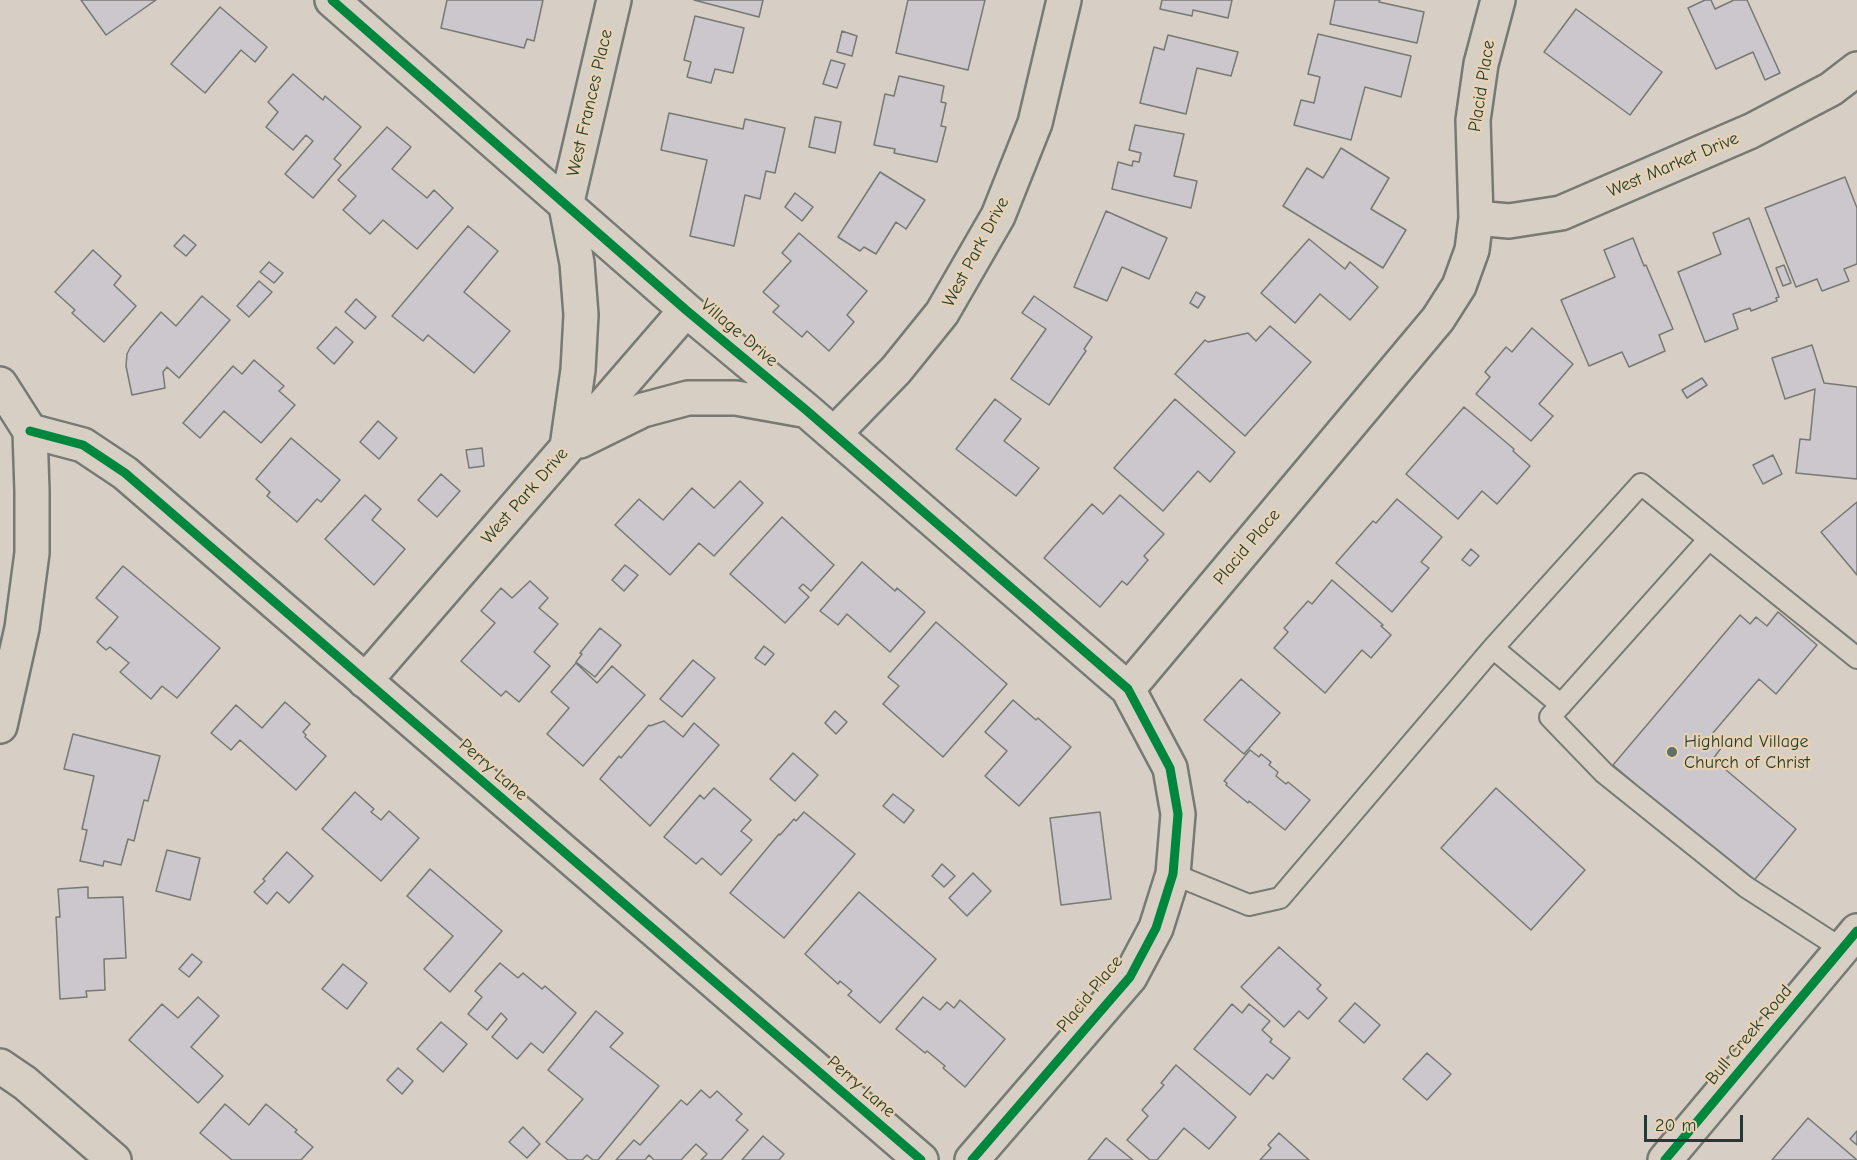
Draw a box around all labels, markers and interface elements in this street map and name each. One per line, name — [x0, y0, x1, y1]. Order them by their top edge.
street label: West Frances Place — [563, 27, 617, 179]
street label: Placid Place — [1464, 39, 1500, 133]
street label: West Market Drive — [1604, 128, 1742, 202]
street label: West Park Drive — [938, 193, 1014, 311]
street label: Village Drive — [696, 294, 782, 372]
street label: West Park Drive — [477, 443, 573, 549]
street label: Placid Place — [1209, 505, 1285, 589]
place label: Highland Village Church of Christ — [1684, 731, 1810, 774]
street label: Perry Lane — [454, 734, 532, 806]
marker: Highland Village Church of Christ — [1665, 745, 1679, 759]
street label: Placid Place — [1052, 951, 1128, 1037]
street label: Bull Creek Road — [1701, 981, 1797, 1089]
street label: Perry Lane — [822, 1051, 900, 1123]
scale bar — [1647, 1103, 1746, 1141]
text: 20 m — [1655, 1115, 1696, 1136]

